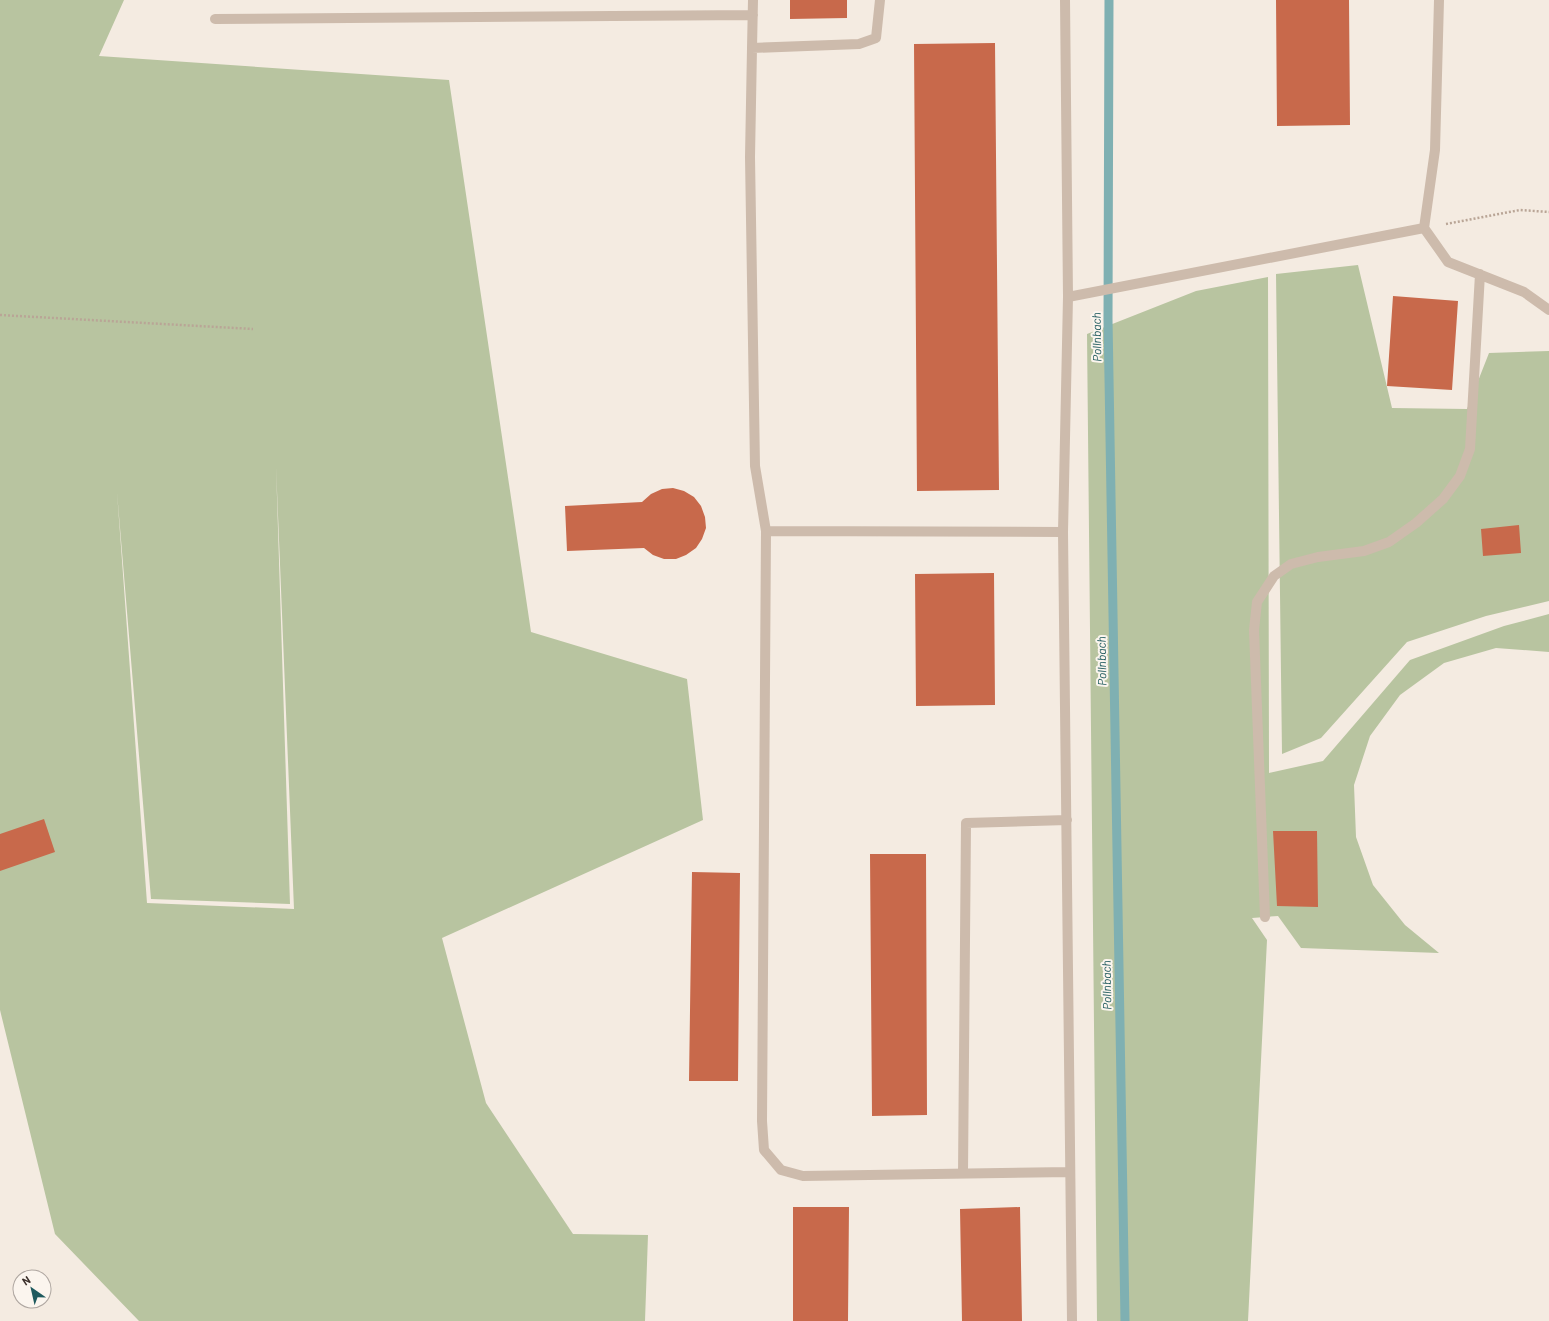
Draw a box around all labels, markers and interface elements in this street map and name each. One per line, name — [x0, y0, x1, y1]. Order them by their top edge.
water label: Pollnbach — [1089, 312, 1103, 362]
water label: Pollnbach — [1094, 636, 1108, 686]
water label: Pollnbach — [1099, 960, 1113, 1010]
north arrow — [12, 1269, 52, 1309]
text: N — [19, 1273, 33, 1288]

